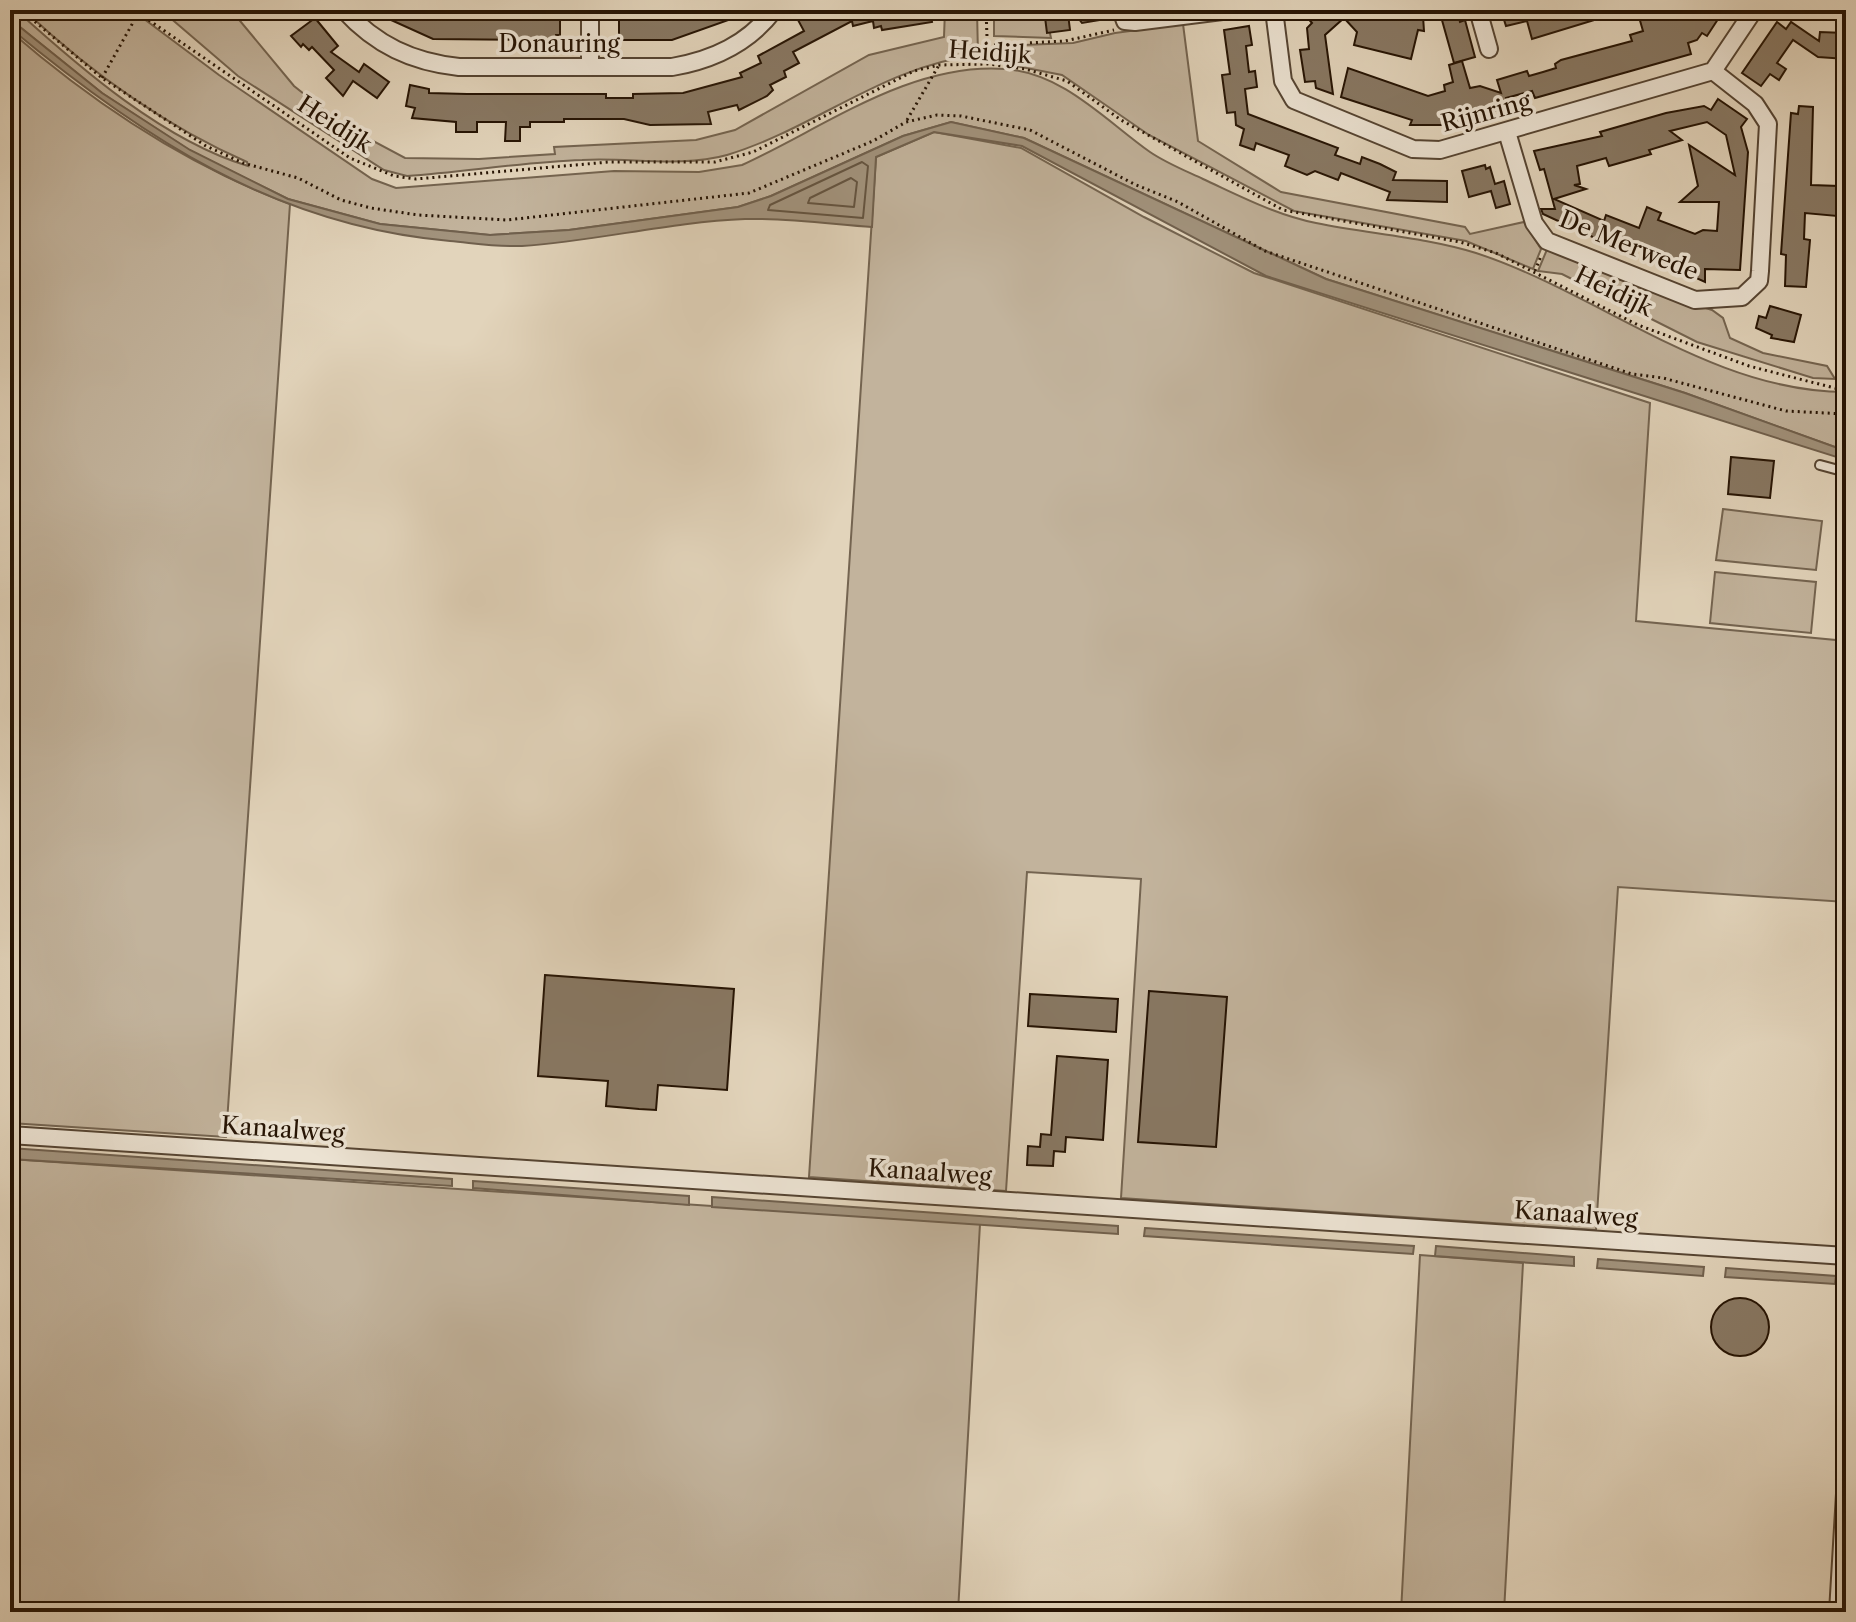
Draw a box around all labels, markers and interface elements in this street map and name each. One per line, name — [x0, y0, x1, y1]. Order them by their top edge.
street label: Donauring — [498, 29, 620, 58]
street label: Heidijk — [947, 35, 1034, 69]
street label: Rijnring — [1438, 86, 1534, 138]
street label: Heidijk — [292, 89, 379, 159]
street label: De Merwede — [1555, 204, 1703, 286]
street label: Heidijk — [1570, 260, 1659, 323]
street label: Kanaalweg — [220, 1110, 346, 1148]
street label: Kanaalweg — [867, 1153, 993, 1191]
street label: Kanaalweg — [1513, 1195, 1639, 1233]

